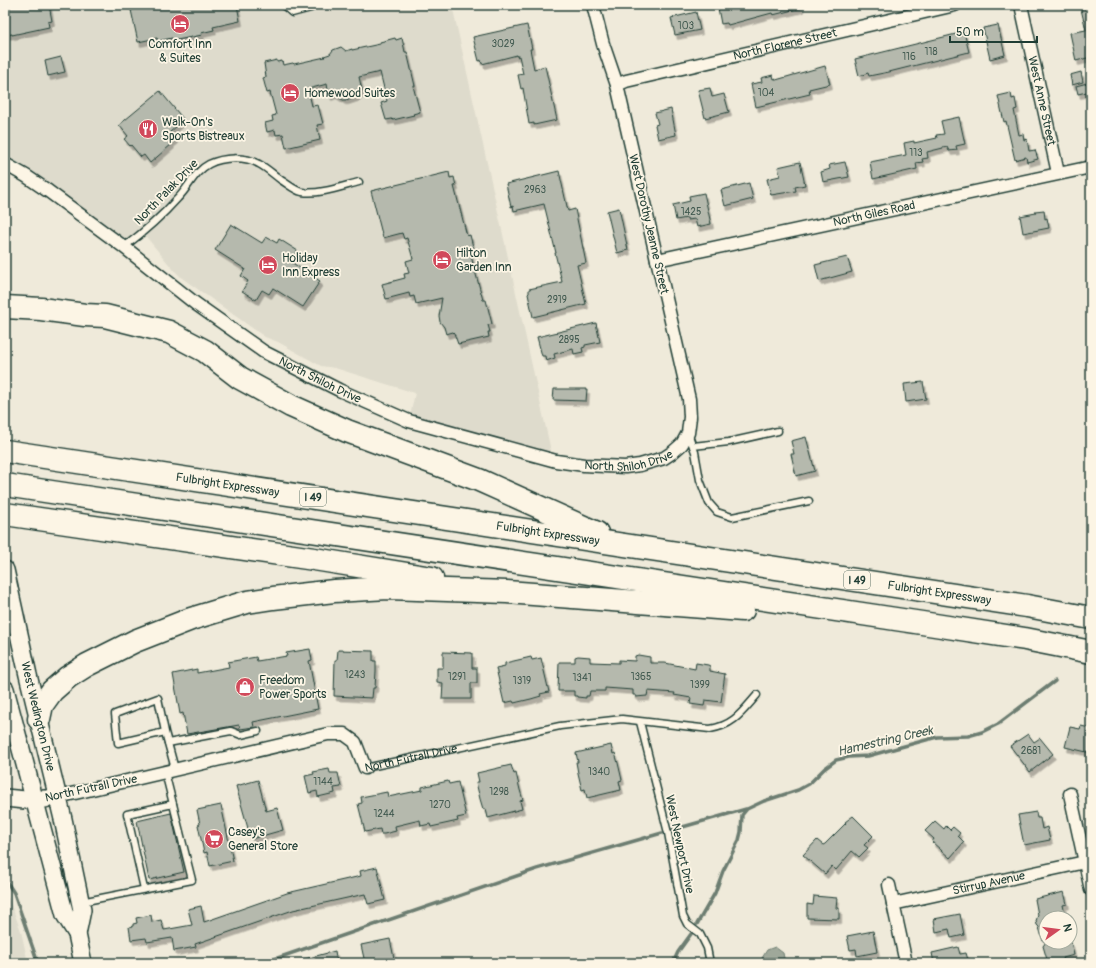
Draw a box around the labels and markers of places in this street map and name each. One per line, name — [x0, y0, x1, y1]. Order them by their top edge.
hotel icon: Comfort Inn & Suites — [169, 13, 191, 35]
place label: Comfort Inn & Suites — [148, 37, 212, 66]
hotel icon: Homewood Suites — [279, 82, 301, 104]
place label: Homewood Suites — [304, 86, 396, 101]
place label: Walk-On's Sports Bistreaux — [162, 115, 245, 144]
restaurant icon: Walk-On's Sports Bistreaux — [137, 118, 159, 140]
place label: Hilton Garden Inn — [456, 246, 512, 275]
hotel icon: Hilton Garden Inn — [431, 249, 453, 271]
place label: Holiday Inn Express — [282, 251, 340, 280]
hotel icon: Holiday Inn Express — [257, 254, 279, 276]
place label: Freedom Power Sports — [259, 673, 327, 702]
shop icon: Freedom Power Sports — [234, 676, 256, 698]
place label: Casey's General Store — [228, 825, 298, 854]
supermarket icon: Casey's General Store — [203, 828, 225, 850]

